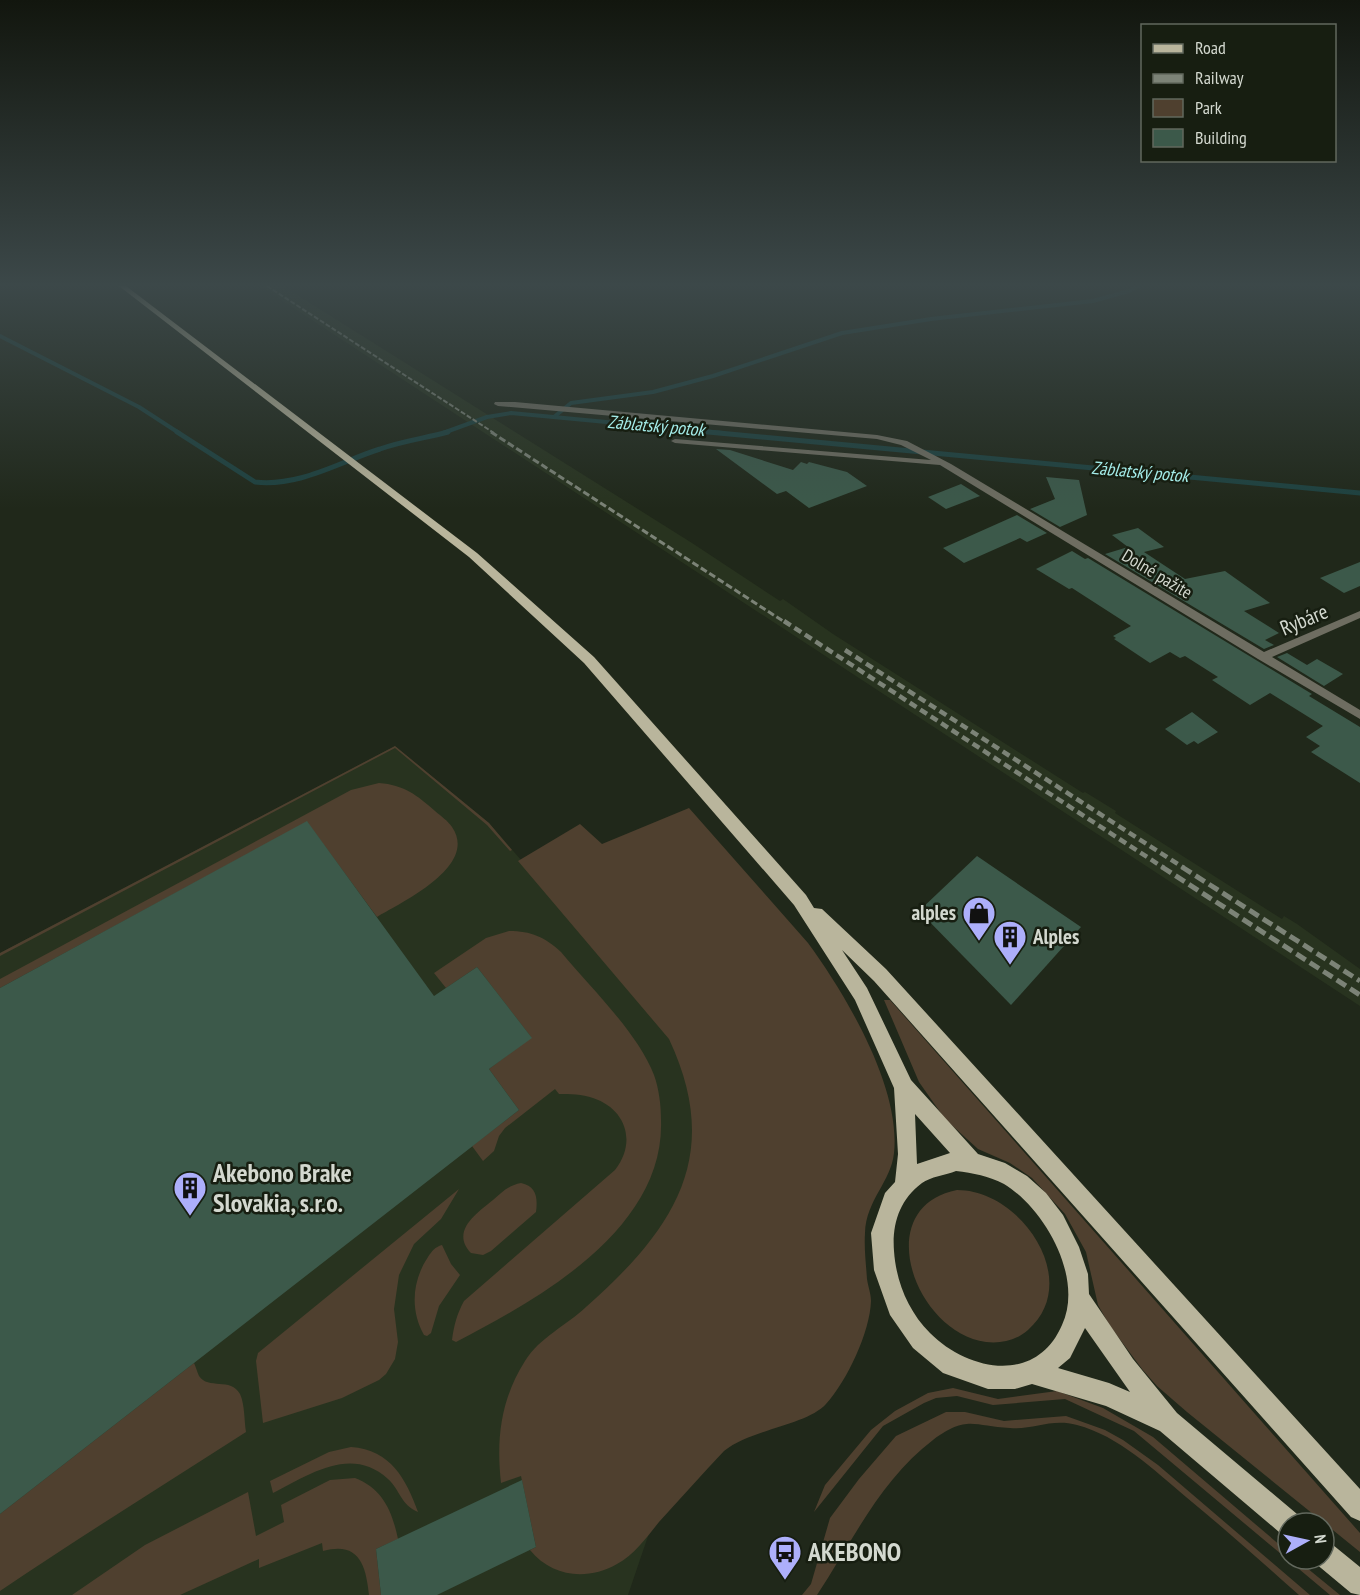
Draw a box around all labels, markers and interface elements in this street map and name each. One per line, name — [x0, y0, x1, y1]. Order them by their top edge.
legend — [1141, 24, 1336, 162]
text: Road — [1195, 36, 1226, 59]
text: Railway — [1195, 66, 1244, 89]
text: Park — [1195, 96, 1222, 119]
text: Building — [1195, 126, 1247, 149]
water label: Záblatský potok — [606, 410, 708, 441]
water label: Záblatský potok — [1090, 456, 1192, 487]
street label: Dolné pažite — [1118, 544, 1197, 604]
street label: Rybáre — [1276, 597, 1332, 642]
shop icon: alples — [961, 895, 997, 942]
place label: alples — [911, 899, 956, 926]
building icon: Alples — [992, 919, 1028, 966]
place label: Alples — [1032, 923, 1079, 950]
place label: Akebono Brake Slovakia, s.r.o. — [212, 1156, 352, 1219]
building icon: Akebono Brake Slovakia, s.r.o. — [172, 1170, 208, 1217]
north arrow — [1276, 1511, 1336, 1571]
text: N — [1310, 1533, 1331, 1545]
bus stop icon: AKEBONO — [767, 1534, 803, 1581]
place label: AKEBONO — [807, 1535, 901, 1568]

